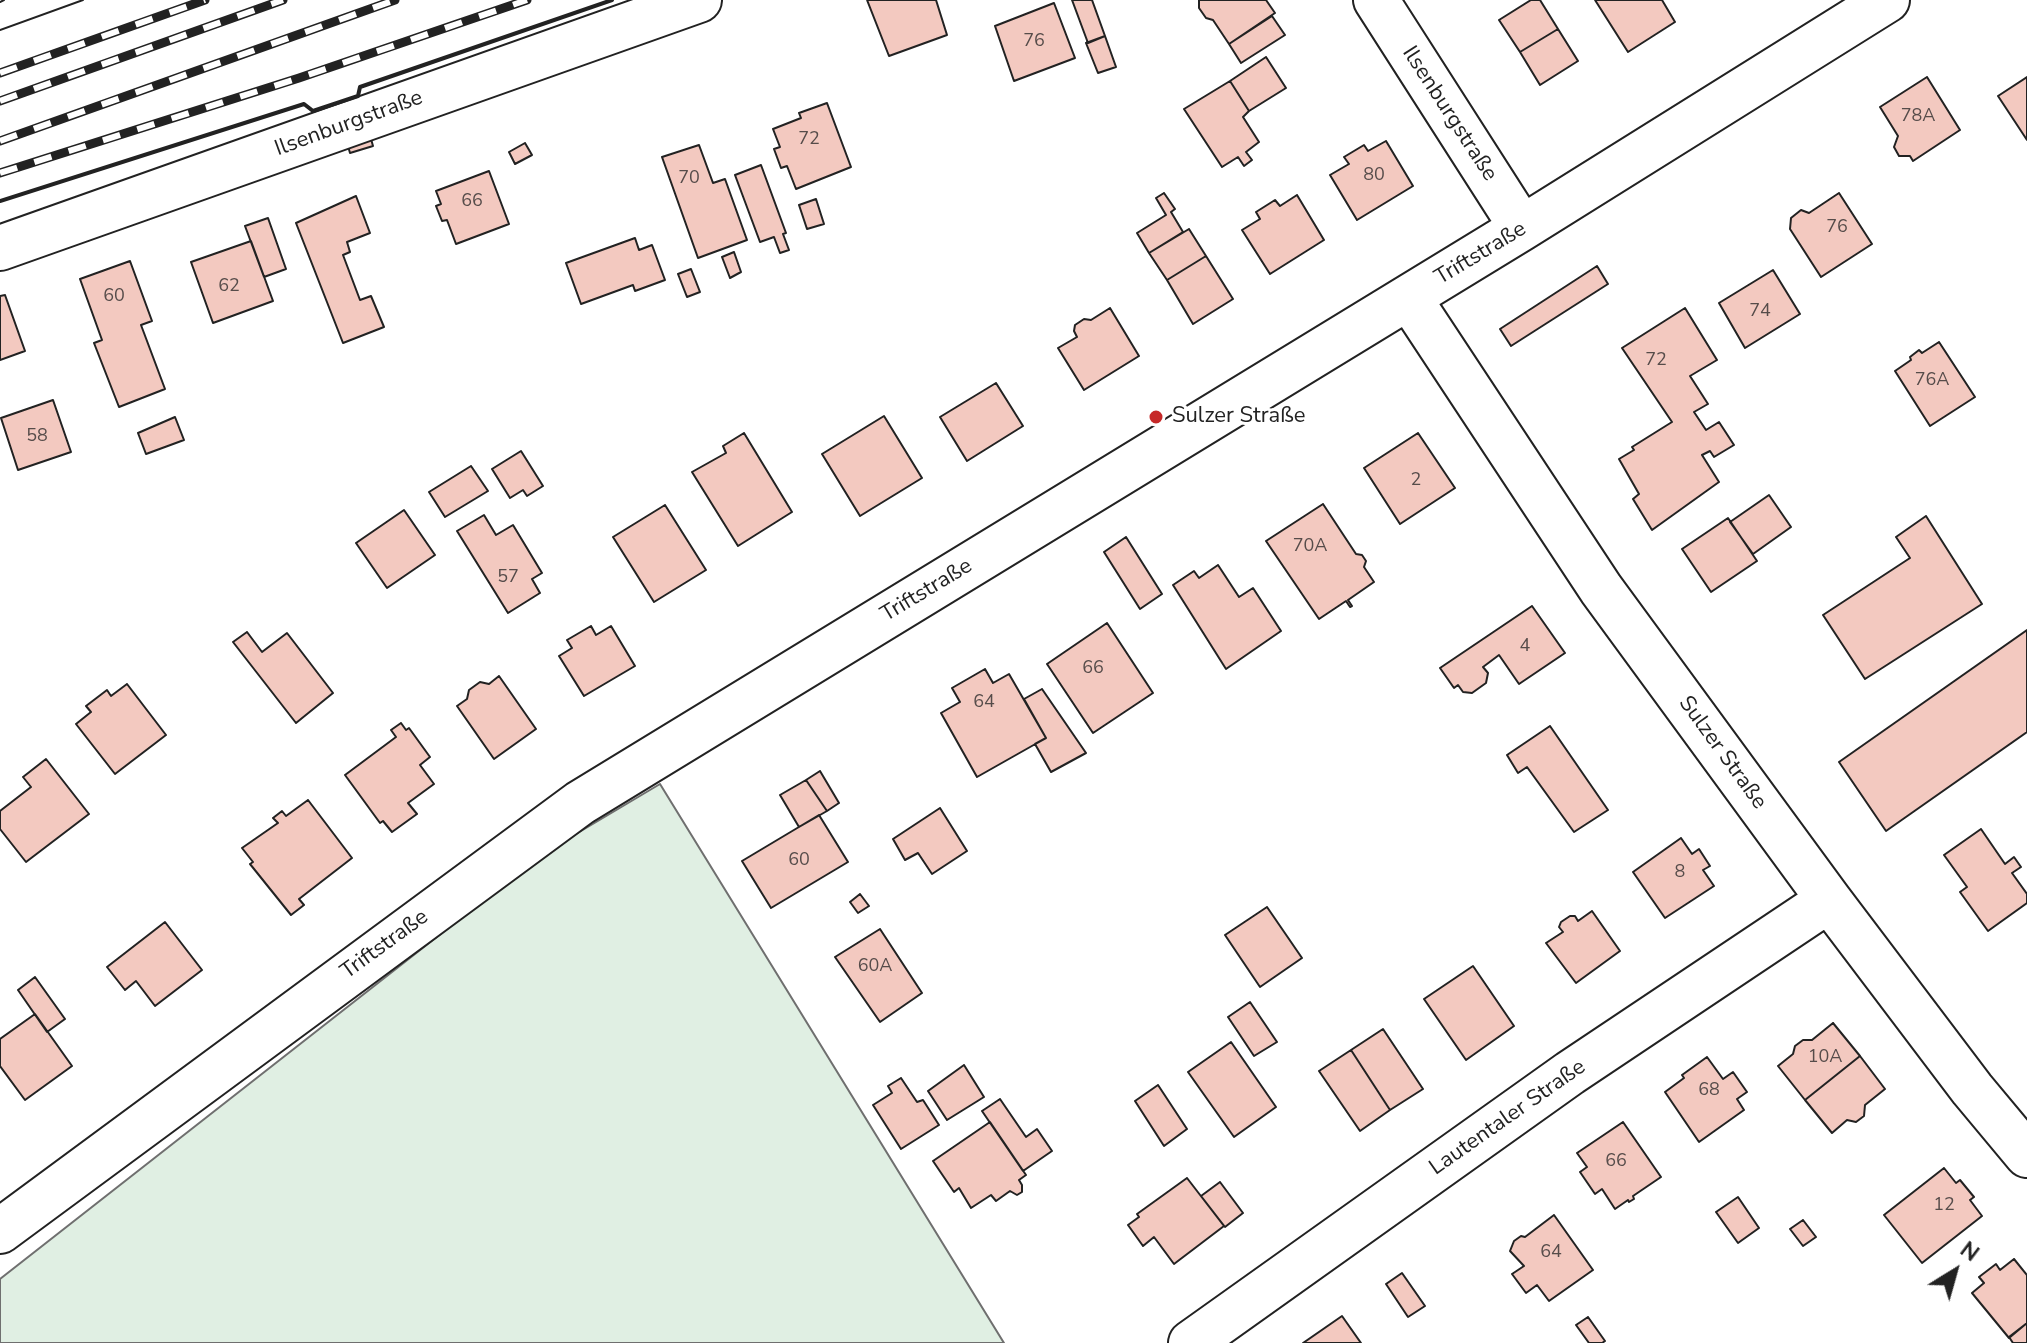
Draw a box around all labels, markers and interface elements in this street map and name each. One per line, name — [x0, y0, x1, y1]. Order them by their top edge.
house number: 76 — [1023, 31, 1045, 53]
street label: Ilsenburgstraße — [1396, 42, 1502, 186]
street label: Ilsenburgstraße — [271, 85, 427, 163]
house number: 78A — [1901, 106, 1935, 128]
house number: 72 — [798, 129, 820, 151]
house number: 80 — [1363, 165, 1385, 187]
house number: 70 — [678, 168, 700, 190]
house number: 66 — [461, 191, 483, 213]
street label: Triftstraße — [1431, 216, 1531, 292]
house number: 76 — [1826, 217, 1848, 239]
house number: 62 — [218, 276, 240, 298]
house number: 60 — [103, 286, 125, 308]
house number: 74 — [1749, 301, 1771, 323]
house number: 72 — [1645, 350, 1667, 372]
house number: 76A — [1915, 370, 1949, 392]
place label: Sulzer Straße — [1172, 404, 1305, 430]
marker: Sulzer Straße — [1147, 408, 1165, 426]
house number: 58 — [26, 426, 48, 448]
house number: 2 — [1411, 470, 1421, 492]
house number: 70A — [1293, 536, 1327, 558]
street label: Triftstraße — [877, 553, 977, 629]
house number: 57 — [497, 567, 519, 589]
house number: 4 — [1520, 636, 1530, 658]
house number: 66 — [1082, 658, 1104, 680]
street label: Sulzer Straße — [1672, 691, 1772, 815]
house number: 64 — [973, 692, 995, 714]
house number: 60 — [788, 850, 810, 872]
house number: 8 — [1675, 862, 1685, 884]
street label: Triftstraße — [336, 904, 434, 986]
house number: 60A — [858, 956, 892, 978]
house number: 10A — [1808, 1047, 1842, 1069]
street label: Lautentaler Straße — [1425, 1054, 1591, 1182]
house number: 68 — [1698, 1080, 1720, 1102]
house number: 66 — [1605, 1151, 1627, 1173]
house number: 12 — [1933, 1195, 1955, 1217]
north arrow — [1915, 1231, 1995, 1311]
text: N — [1954, 1235, 1985, 1269]
house number: 64 — [1540, 1242, 1562, 1264]

